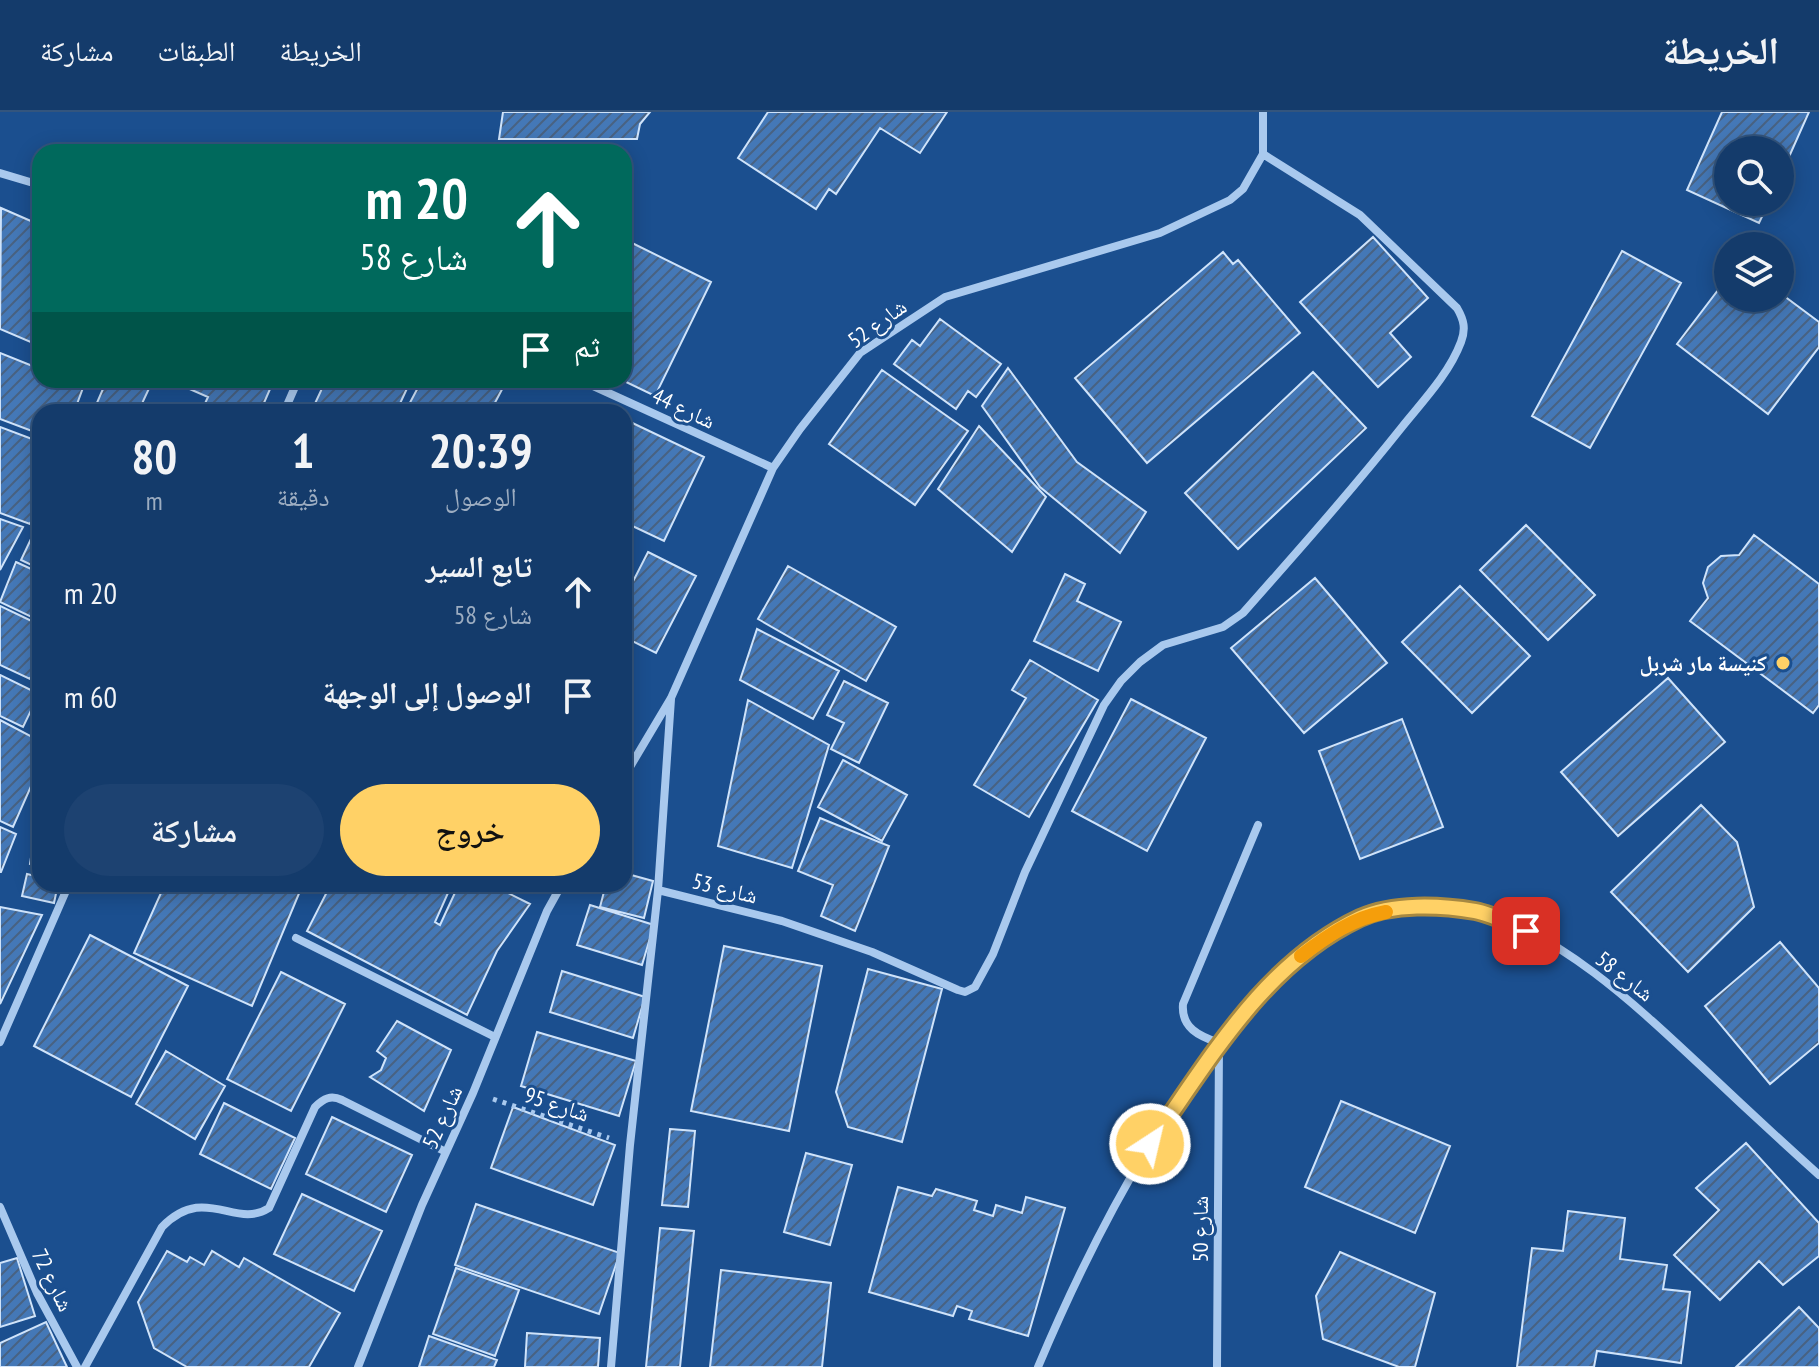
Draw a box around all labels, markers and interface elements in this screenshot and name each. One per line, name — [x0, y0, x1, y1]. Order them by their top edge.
text: الخريطة — [1662, 25, 1779, 74]
text: مشاركة — [40, 32, 114, 69]
text: الطبقات — [158, 32, 235, 69]
text: الخريطة — [279, 32, 362, 69]
map controls — [1714, 136, 1794, 312]
button: search — [1714, 136, 1794, 216]
text: 20 m — [366, 162, 468, 234]
icon: ahead — [496, 176, 600, 280]
button: layers — [1714, 232, 1794, 312]
text: شارع 58 — [360, 233, 468, 280]
street label: شارع 52 — [842, 292, 912, 354]
text: ثم — [574, 326, 600, 365]
icon: arrive — [514, 328, 558, 372]
street label: شارع 44 — [648, 381, 720, 435]
text: 1 — [292, 419, 315, 481]
text: 20:39 — [429, 419, 533, 481]
text: 80 — [131, 425, 177, 487]
text: دقيقة — [277, 480, 329, 513]
text: الوصول — [445, 480, 517, 513]
text: m — [146, 484, 163, 517]
text: تابع السير — [426, 546, 532, 585]
icon: ahead — [556, 570, 600, 614]
text: 20 m — [64, 573, 117, 612]
text: شارع 58 — [454, 598, 532, 631]
place label: كنيسة مار شربل — [1640, 649, 1767, 677]
marker: كنيسة مار شربل — [1774, 654, 1792, 672]
text: الوصول إلى الوجهة — [322, 672, 532, 711]
icon: arrive — [556, 674, 600, 718]
text: 60 m — [64, 677, 117, 716]
button: مشاركة — [64, 784, 324, 876]
button: خروج — [340, 784, 600, 876]
street label: شارع 53 — [689, 866, 761, 910]
pin — [1492, 897, 1560, 965]
icon: arrive — [1504, 909, 1548, 953]
street label: شارع 58 — [1590, 945, 1660, 1007]
street label: شارع 95 — [521, 1080, 593, 1128]
street label: شارع 52 — [416, 1081, 468, 1153]
position arrow — [1108, 1102, 1192, 1186]
street label: شارع 50 — [1186, 1196, 1214, 1262]
street label: شارع 72 — [26, 1244, 80, 1316]

